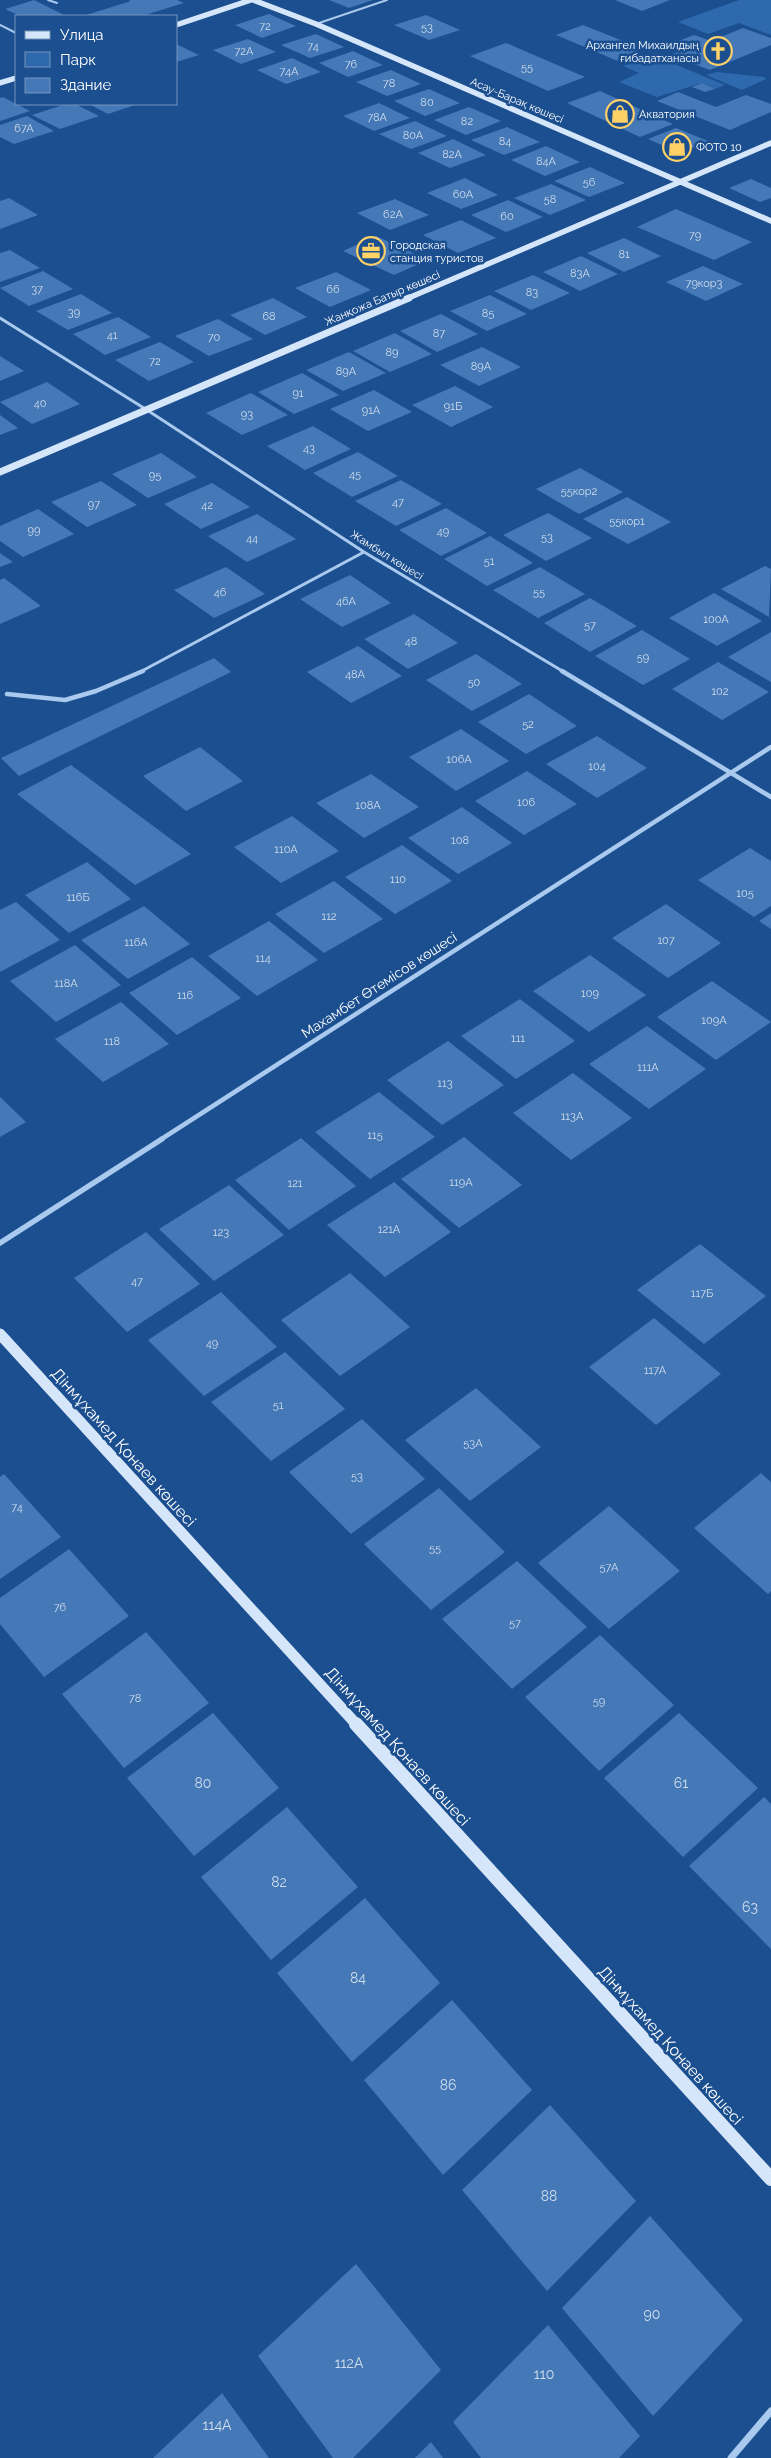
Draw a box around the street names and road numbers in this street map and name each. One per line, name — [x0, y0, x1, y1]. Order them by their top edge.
street label: Асау-Барақ көшесі — [468, 75, 565, 126]
street label: Жанқожа Батыр көшесі — [323, 268, 442, 329]
street label: Жамбыл көшесі — [348, 528, 426, 583]
street label: Махамбет Өтемісов көшесі — [298, 929, 460, 1041]
street label: Дінмұхамед Қонаев көшесі — [47, 1364, 200, 1531]
street label: Дінмұхамед Қонаев көшесі — [321, 1663, 474, 1830]
street label: Дінмұхамед Қонаев көшесі — [594, 1962, 747, 2129]

